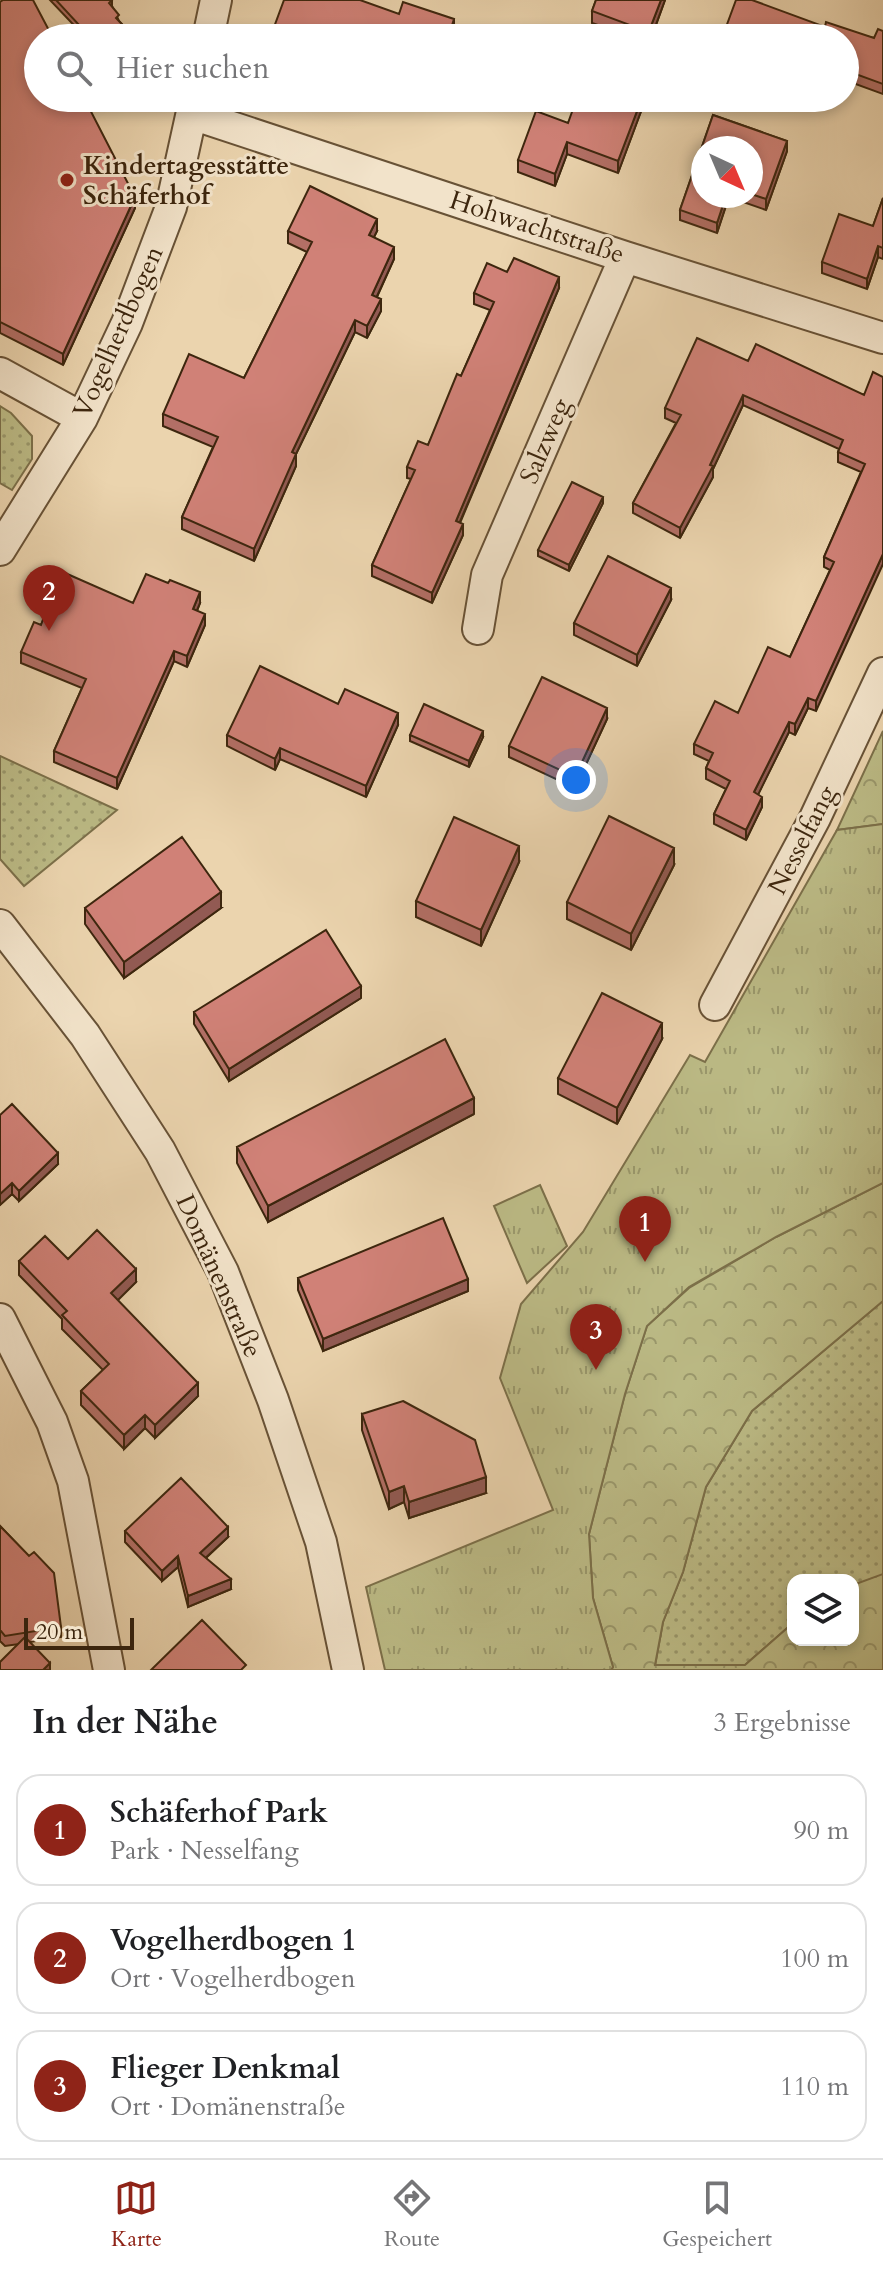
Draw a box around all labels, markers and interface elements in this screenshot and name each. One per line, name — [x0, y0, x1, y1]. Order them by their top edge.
search box — [24, 24, 859, 112]
icon: search — [52, 46, 96, 90]
text: Hier suchen — [116, 48, 269, 89]
north arrow — [691, 136, 763, 208]
place label: Kindertagesstätte Schäferhof — [83, 148, 289, 213]
marker: Kindertagesstätte Schäferhof — [58, 171, 76, 189]
street label: Hohwachtstraße — [445, 182, 629, 272]
street label: Vogelherdbogen — [64, 240, 172, 423]
street label: Salzweg — [511, 392, 579, 489]
pin: 2 — [23, 565, 75, 631]
your location — [556, 760, 596, 800]
street label: Nesselfang — [760, 779, 845, 901]
street label: Domänenstraße — [167, 1189, 271, 1363]
pin: 1 — [619, 1196, 671, 1262]
pin: 3 — [570, 1304, 622, 1370]
map controls — [787, 1574, 859, 1646]
button: layers — [787, 1574, 859, 1646]
scale bar — [24, 1614, 134, 1650]
text: 20 m — [36, 1617, 83, 1647]
text: In der Nähe — [32, 1699, 218, 1745]
text: 3 Ergebnisse — [714, 1705, 851, 1740]
text: Schäferhof Park — [110, 1792, 328, 1833]
text: 1 — [53, 1813, 67, 1848]
text: 90 m — [793, 1813, 849, 1848]
text: Park · Nesselfang — [110, 1833, 299, 1868]
text: Vogelherdbogen 1 — [110, 1920, 357, 1961]
text: 2 — [53, 1941, 67, 1976]
text: 100 m — [780, 1941, 849, 1976]
text: Ort · Vogelherdbogen — [110, 1961, 355, 1996]
text: Flieger Denkmal — [110, 2048, 340, 2089]
text: 3 — [53, 2069, 67, 2104]
text: 110 m — [780, 2069, 849, 2104]
text: Ort · Domänenstraße — [110, 2089, 346, 2124]
tab: Karte — [111, 2176, 162, 2254]
tab: Route — [384, 2176, 440, 2254]
tab: Gespeichert — [662, 2176, 772, 2254]

